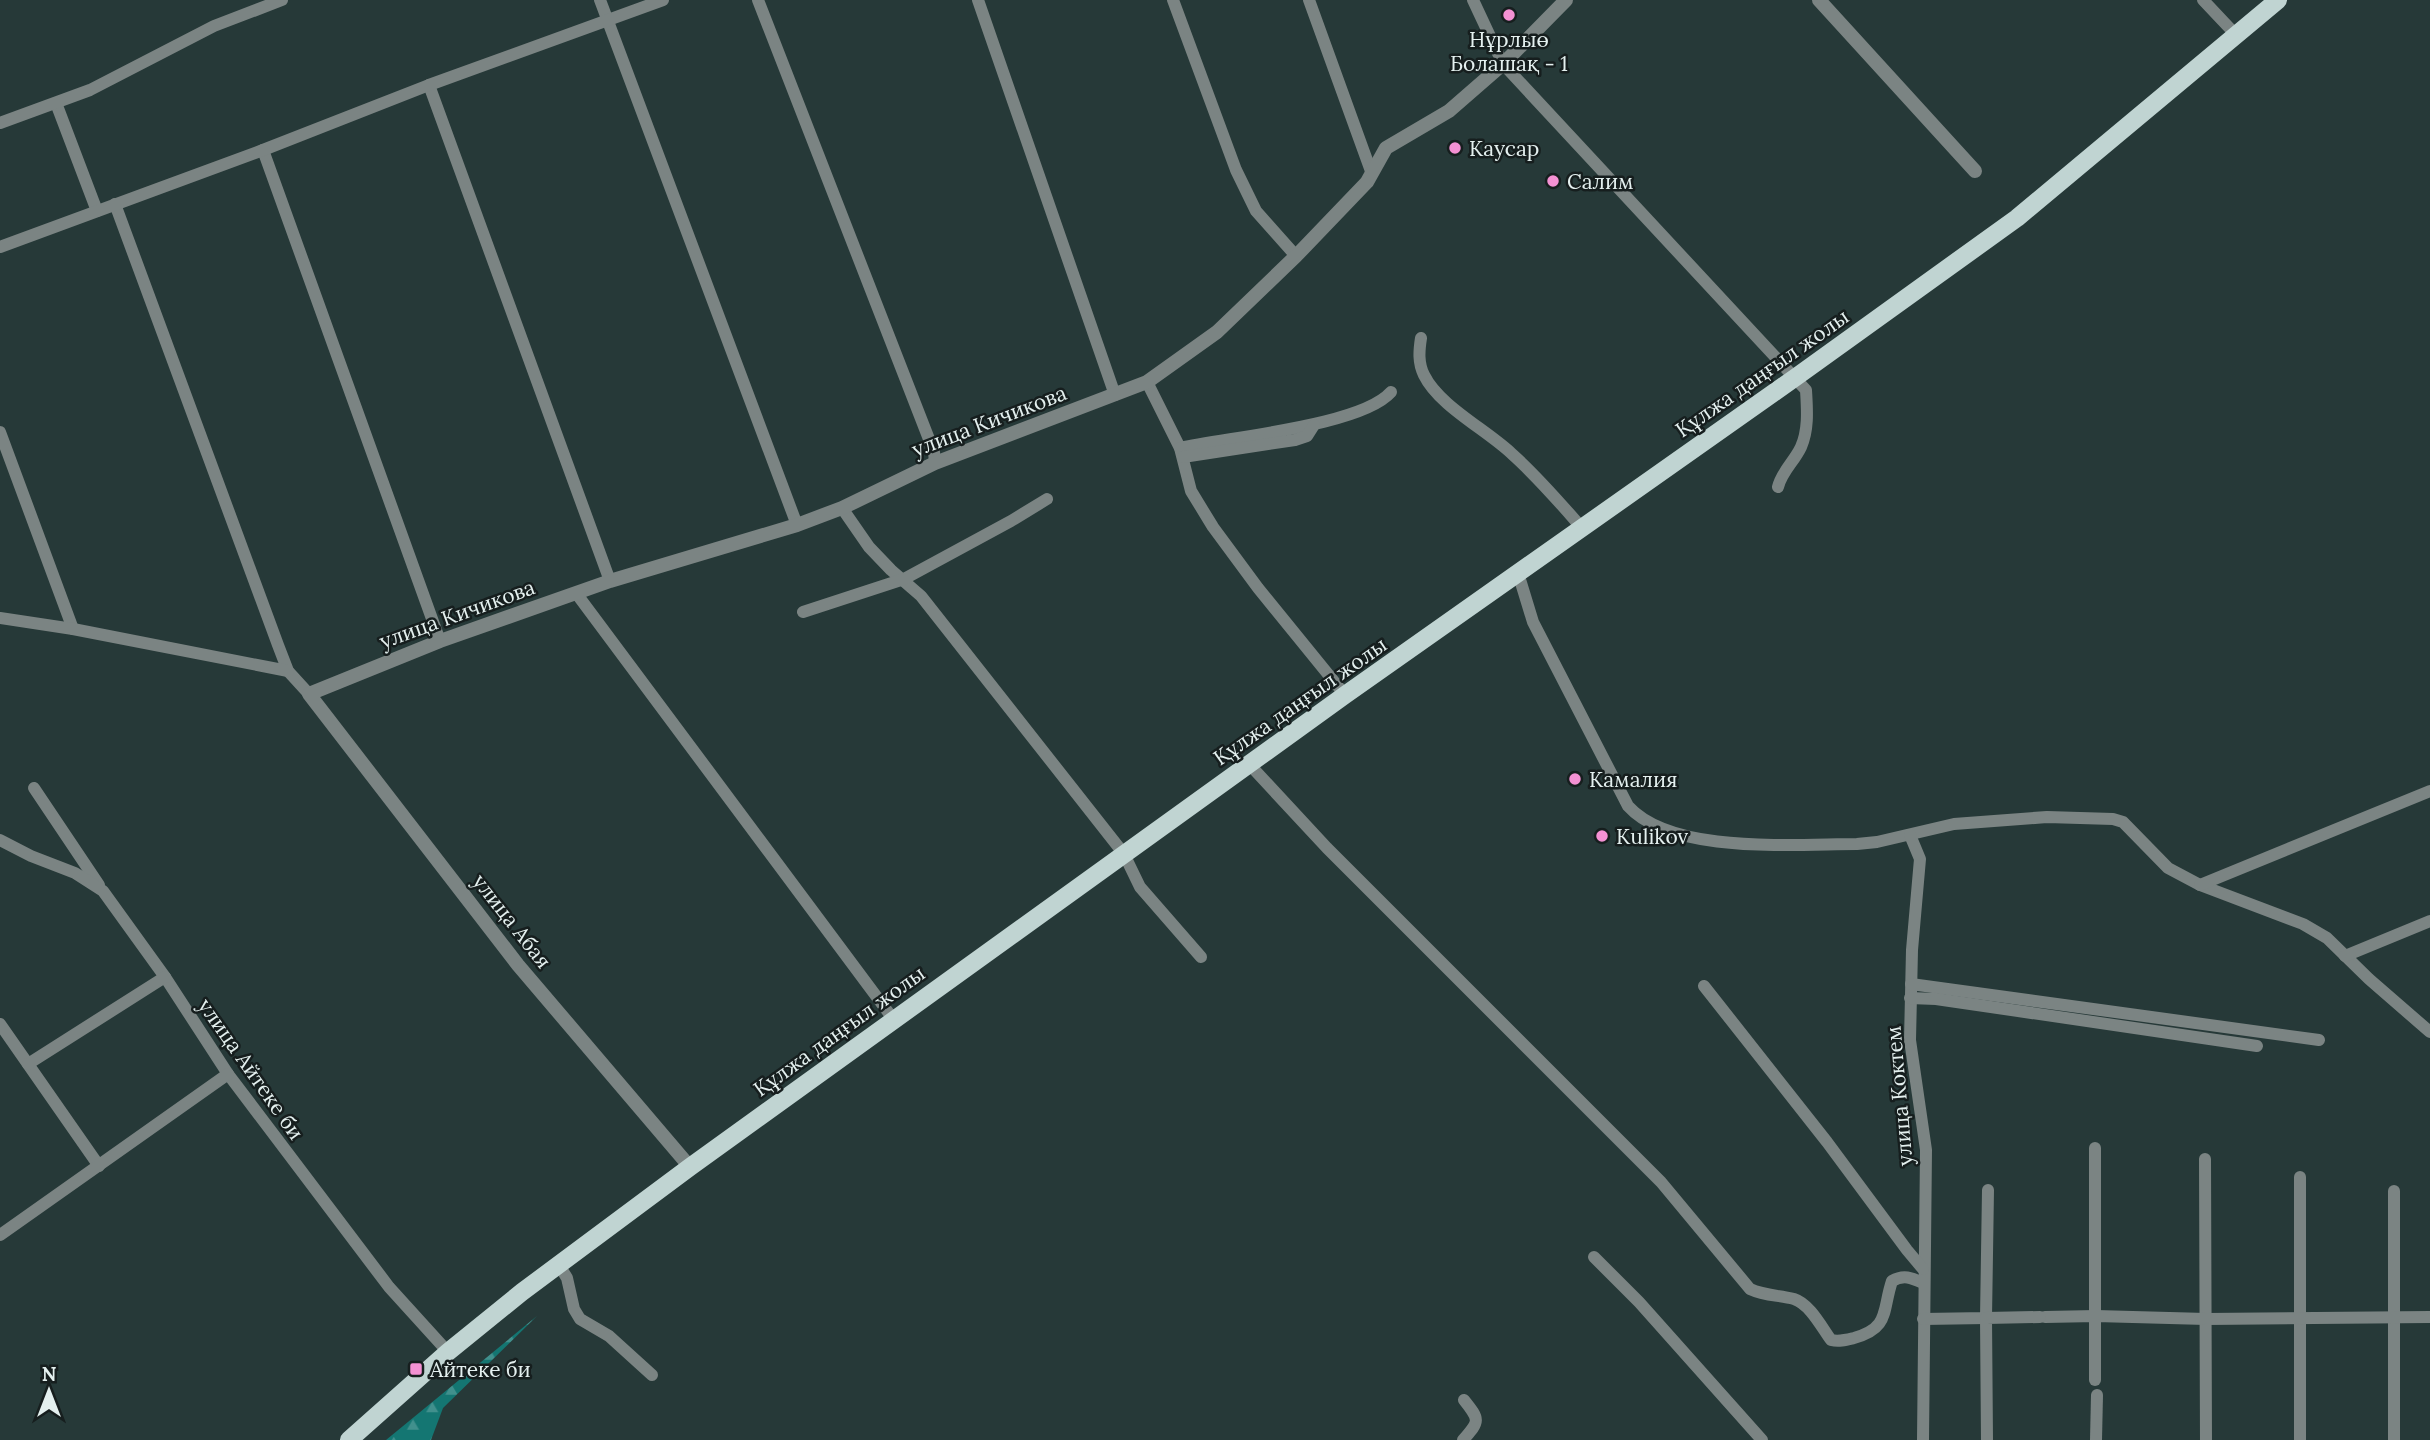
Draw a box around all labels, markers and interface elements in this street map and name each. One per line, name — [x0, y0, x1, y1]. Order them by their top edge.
marker: Нұрлыө Болашақ - 1 — [1501, 7, 1517, 23]
place label: Нұрлыө Болашақ - 1 — [1450, 26, 1568, 77]
place label: Каусар — [1469, 135, 1539, 162]
marker: Каусар — [1447, 140, 1463, 156]
place label: Салим — [1567, 168, 1634, 195]
marker: Салим — [1545, 173, 1561, 189]
street label: Құлжа даңғыл жолы — [1670, 303, 1854, 443]
street label: улица Кичикова — [908, 379, 1070, 463]
street label: улица Кичикова — [376, 573, 539, 655]
street label: Құлжа даңғыл жолы — [1208, 631, 1392, 771]
place label: Камалия — [1589, 766, 1678, 793]
marker: Камалия — [1567, 771, 1583, 787]
place label: Kulikov — [1616, 823, 1689, 850]
marker: Kulikov — [1594, 828, 1610, 844]
street label: улица Абая — [467, 868, 557, 974]
street label: Құлжа даңғыл жолы — [748, 960, 930, 1102]
street label: улица Айтеке би — [192, 993, 310, 1145]
street label: улица Коктем — [1879, 1025, 1919, 1167]
north arrow — [14, 1356, 84, 1426]
place label: Айтеке би — [429, 1356, 531, 1383]
marker: Айтеке би — [408, 1361, 424, 1377]
text: N — [42, 1362, 57, 1386]

